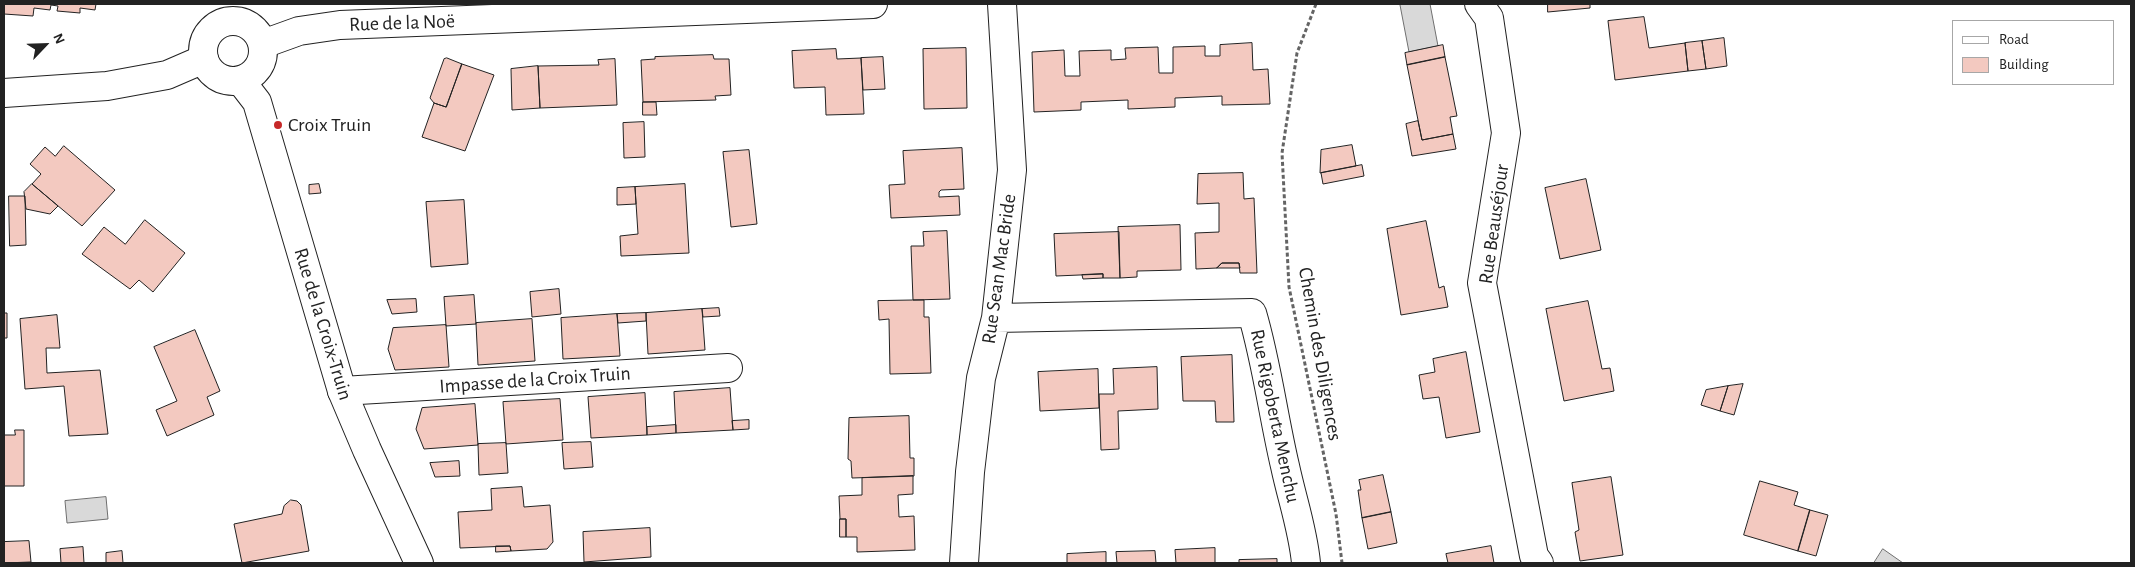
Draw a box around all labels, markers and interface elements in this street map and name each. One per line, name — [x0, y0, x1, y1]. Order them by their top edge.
street label: Rue de la Noë — [349, 9, 455, 37]
north arrow — [20, 20, 70, 70]
legend — [1952, 20, 2115, 85]
text: N — [50, 32, 67, 46]
text: Road — [1999, 32, 2029, 47]
text: Building — [1999, 57, 2049, 72]
place label: Croix Truin — [288, 113, 371, 137]
marker: Croix Truin — [272, 119, 284, 131]
street label: Rue Beauséjour — [1474, 163, 1514, 285]
street label: Rue Sean Mac Bride — [977, 192, 1021, 346]
street label: Rue de la Croix-Truin — [288, 245, 358, 403]
street label: Chemin des Diligences — [1293, 265, 1347, 443]
street label: Rue Rigoberta Menchu — [1245, 327, 1305, 505]
street label: Impasse de la Croix Truin — [439, 361, 631, 399]

